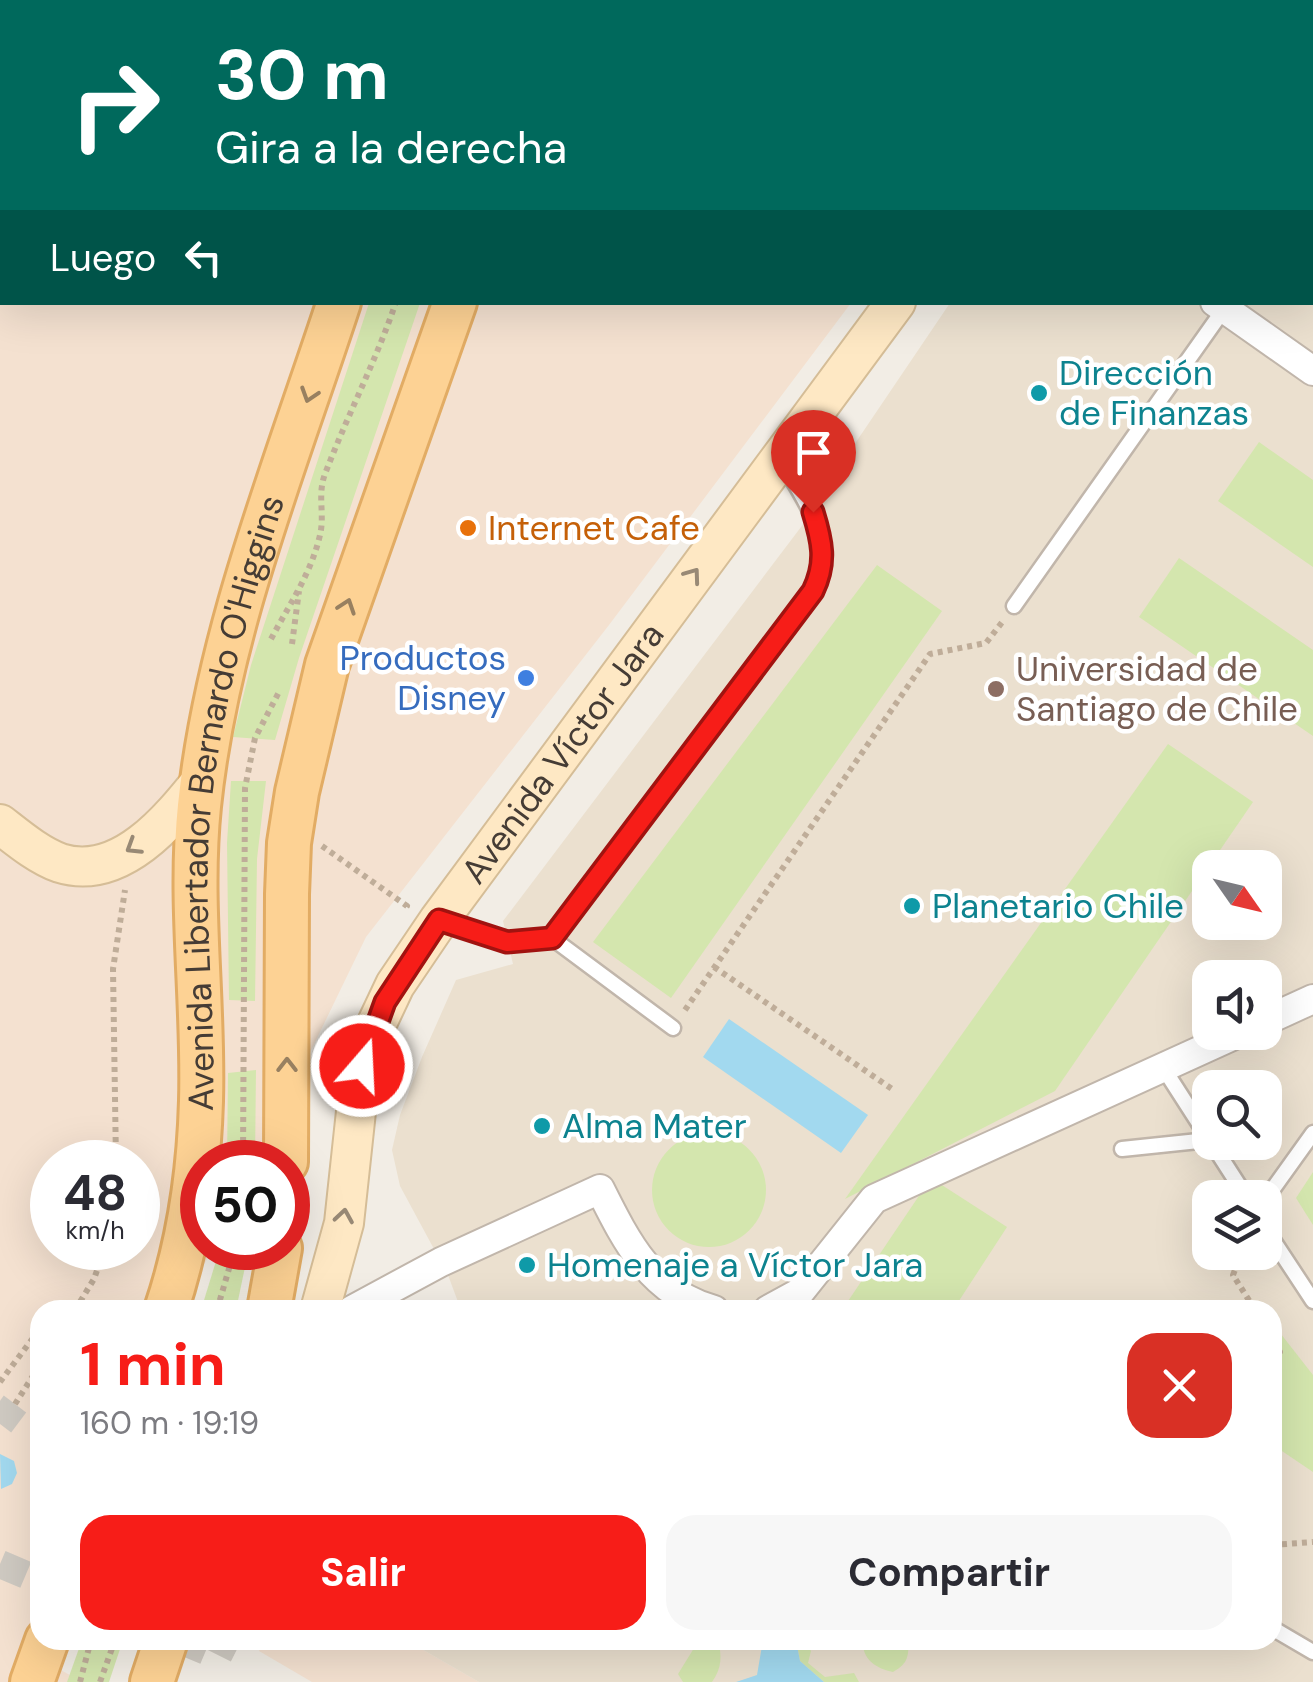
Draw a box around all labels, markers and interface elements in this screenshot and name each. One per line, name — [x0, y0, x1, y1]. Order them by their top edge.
text: 30 m — [215, 30, 389, 121]
icon: right — [50, 40, 180, 170]
text: Gira a la derecha — [215, 118, 567, 177]
icon: left — [176, 230, 231, 285]
text: Luego — [50, 233, 156, 283]
place label: Dirección de Finanzas — [1059, 350, 1249, 436]
marker: Dirección de Finanzas — [1028, 382, 1050, 404]
one-way arrow — [300, 386, 320, 403]
pin — [771, 410, 856, 513]
icon: arrive — [786, 425, 841, 480]
street label: Avenida Libertador Bernardo O'Higgins — [172, 489, 295, 1112]
place label: Internet Cafe — [488, 505, 700, 551]
marker: Internet Cafe — [457, 517, 479, 539]
one-way arrow — [681, 568, 698, 586]
one-way arrow — [336, 599, 356, 616]
street label: Avenida Víctor Jara — [451, 613, 674, 893]
place label: Productos Disney — [340, 635, 506, 721]
place label: Universidad de Santiago de Chile — [1016, 646, 1298, 732]
marker: Productos Disney — [515, 667, 537, 689]
marker: Universidad de Santiago de Chile — [985, 678, 1007, 700]
one-way arrow — [126, 835, 144, 854]
north arrow — [1192, 850, 1282, 940]
map controls — [1192, 850, 1282, 1270]
place label: Planetario Chile — [932, 883, 1184, 929]
marker: Planetario Chile — [901, 895, 923, 917]
button: sound — [1192, 960, 1282, 1050]
position arrow — [310, 1014, 414, 1118]
one-way arrow — [276, 1057, 298, 1072]
button: search — [1192, 1070, 1282, 1160]
place label: Alma Mater — [562, 1103, 747, 1149]
marker: Alma Mater — [531, 1115, 553, 1137]
speed limit sign: 50 — [180, 1140, 310, 1270]
text: 48 — [63, 1160, 127, 1226]
button: layers — [1192, 1180, 1282, 1270]
one-way arrow — [333, 1207, 354, 1224]
text: km/h — [65, 1214, 125, 1247]
place label: Homenaje a Víctor Jara — [547, 1242, 923, 1288]
marker: Homenaje a Víctor Jara — [516, 1254, 538, 1276]
text: 1 min — [80, 1325, 226, 1404]
button: close — [1127, 1333, 1232, 1438]
text: 160 m · 19:19 — [80, 1402, 259, 1444]
button: Salir — [80, 1515, 646, 1630]
button: Compartir — [666, 1515, 1232, 1630]

